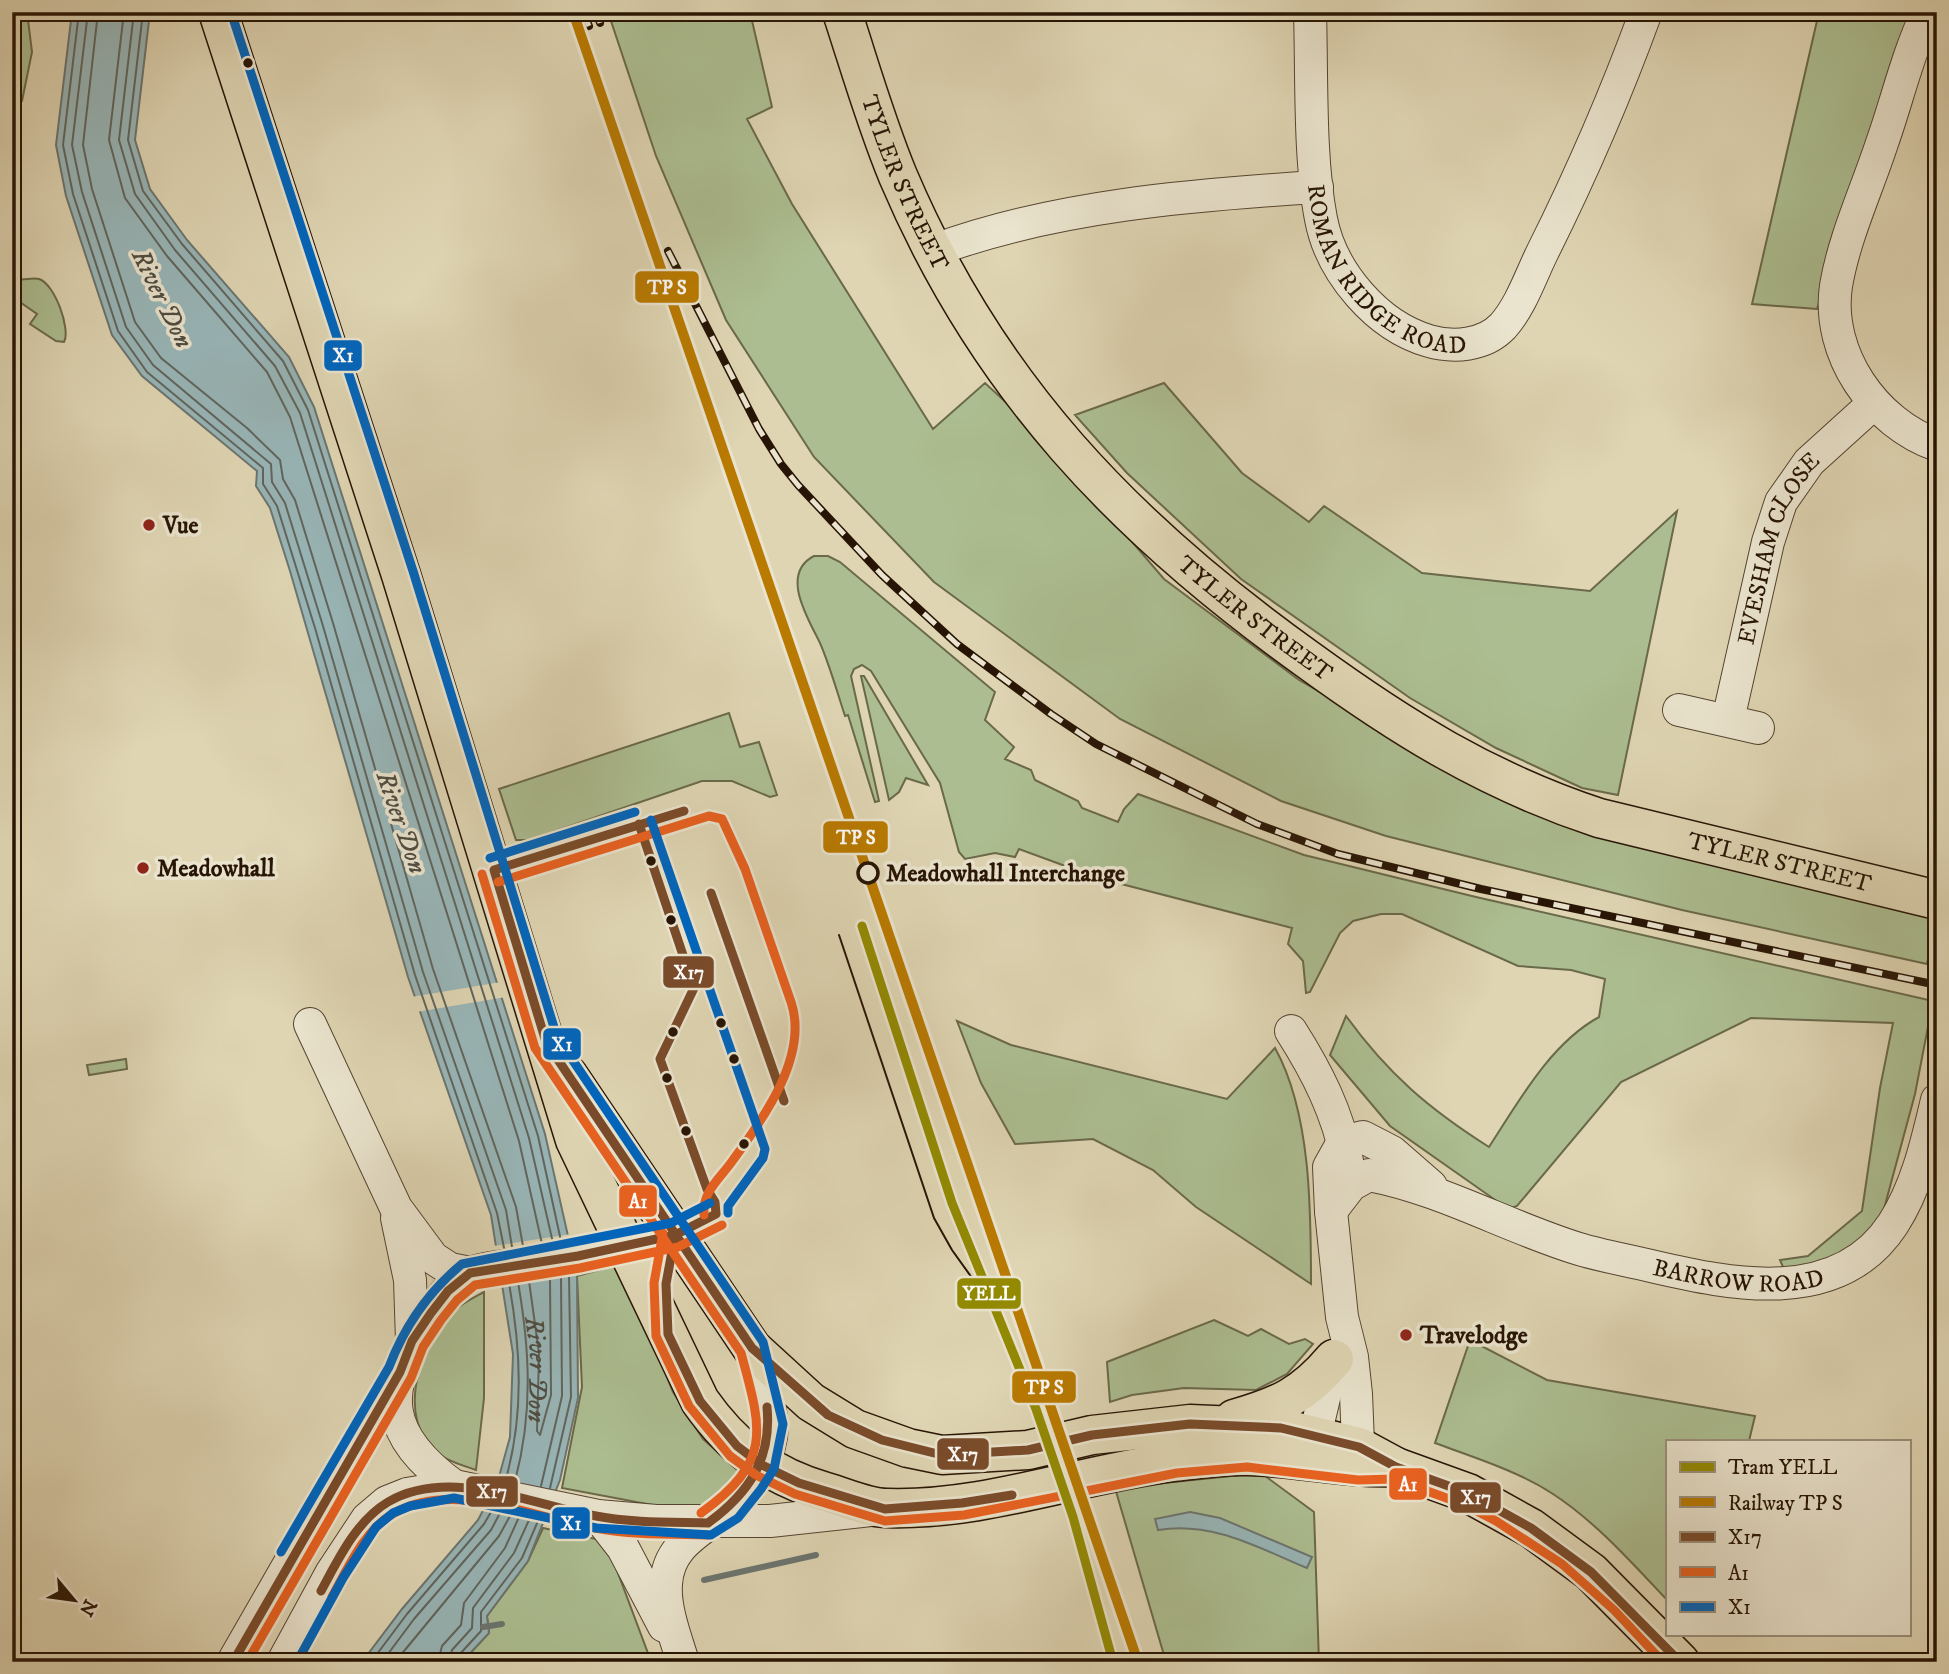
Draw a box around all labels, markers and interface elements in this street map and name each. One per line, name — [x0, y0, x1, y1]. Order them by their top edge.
unlabelled marker — [241, 56, 255, 70]
street label: TYLER STREET — [854, 91, 955, 276]
street label: ROMAN RIDGE ROAD — [1300, 183, 1467, 361]
water label: River Don — [123, 243, 200, 354]
line badge: TP S — [634, 270, 700, 304]
text: TP S — [646, 277, 687, 300]
line badge: X1 — [323, 339, 363, 372]
text: X1 — [333, 345, 353, 368]
street label: EVESHAM CLOSE — [1731, 446, 1826, 648]
place label: Vue — [162, 511, 199, 541]
marker: Vue — [141, 517, 157, 533]
street label: TYLER STREET — [1171, 550, 1338, 688]
water label: River Don — [367, 766, 434, 878]
line badge: TP S — [822, 820, 889, 854]
street label: TYLER STREET — [1685, 826, 1874, 900]
text: TP S — [835, 827, 876, 850]
place label: Meadowhall — [157, 854, 275, 884]
unlabelled marker — [644, 854, 658, 868]
place label: Meadowhall Interchange — [886, 859, 1125, 889]
marker: Meadowhall — [135, 860, 151, 876]
marker: Meadowhall Interchange — [857, 862, 879, 884]
unlabelled marker — [664, 913, 678, 927]
line badge: X17 — [662, 955, 715, 989]
text: X17 — [674, 962, 704, 985]
unlabelled marker — [714, 1016, 728, 1030]
unlabelled marker — [666, 1025, 680, 1039]
line badge: X1 — [542, 1027, 582, 1061]
text: X1 — [552, 1034, 572, 1057]
unlabelled marker — [727, 1052, 741, 1066]
unlabelled marker — [660, 1071, 674, 1085]
unlabelled marker — [679, 1124, 693, 1138]
unlabelled marker — [737, 1137, 751, 1151]
line badge: A1 — [618, 1184, 658, 1218]
text: A1 — [627, 1191, 648, 1214]
street label: BARROW ROAD — [1650, 1253, 1827, 1300]
line badge: YELL — [956, 1277, 1022, 1310]
text: YELL — [961, 1283, 1016, 1306]
water label: River Don — [516, 1313, 554, 1423]
place label: Travelodge — [1419, 1321, 1528, 1351]
marker: Travelodge — [1398, 1327, 1414, 1343]
line badge: TP S — [1011, 1370, 1077, 1404]
text: TP S — [1023, 1377, 1064, 1400]
line badge: X17 — [936, 1437, 990, 1471]
legend — [1666, 1440, 1910, 1636]
text: X17 — [948, 1444, 978, 1467]
text: Tram YELL — [1728, 1455, 1837, 1481]
line badge: A1 — [1388, 1467, 1428, 1501]
text: A1 — [1397, 1474, 1418, 1497]
line badge: X17 — [465, 1475, 519, 1508]
text: X17 — [477, 1481, 507, 1504]
line badge: X17 — [1449, 1481, 1502, 1514]
text: X17 — [1461, 1487, 1491, 1510]
text: Railway TP S — [1728, 1491, 1843, 1517]
line badge: X1 — [551, 1506, 591, 1540]
text: X1 — [561, 1513, 581, 1536]
text: X17 — [1728, 1525, 1762, 1551]
text: A1 — [1728, 1561, 1749, 1587]
north arrow — [38, 1566, 108, 1636]
text: N — [74, 1595, 101, 1620]
text: X1 — [1728, 1595, 1751, 1621]

